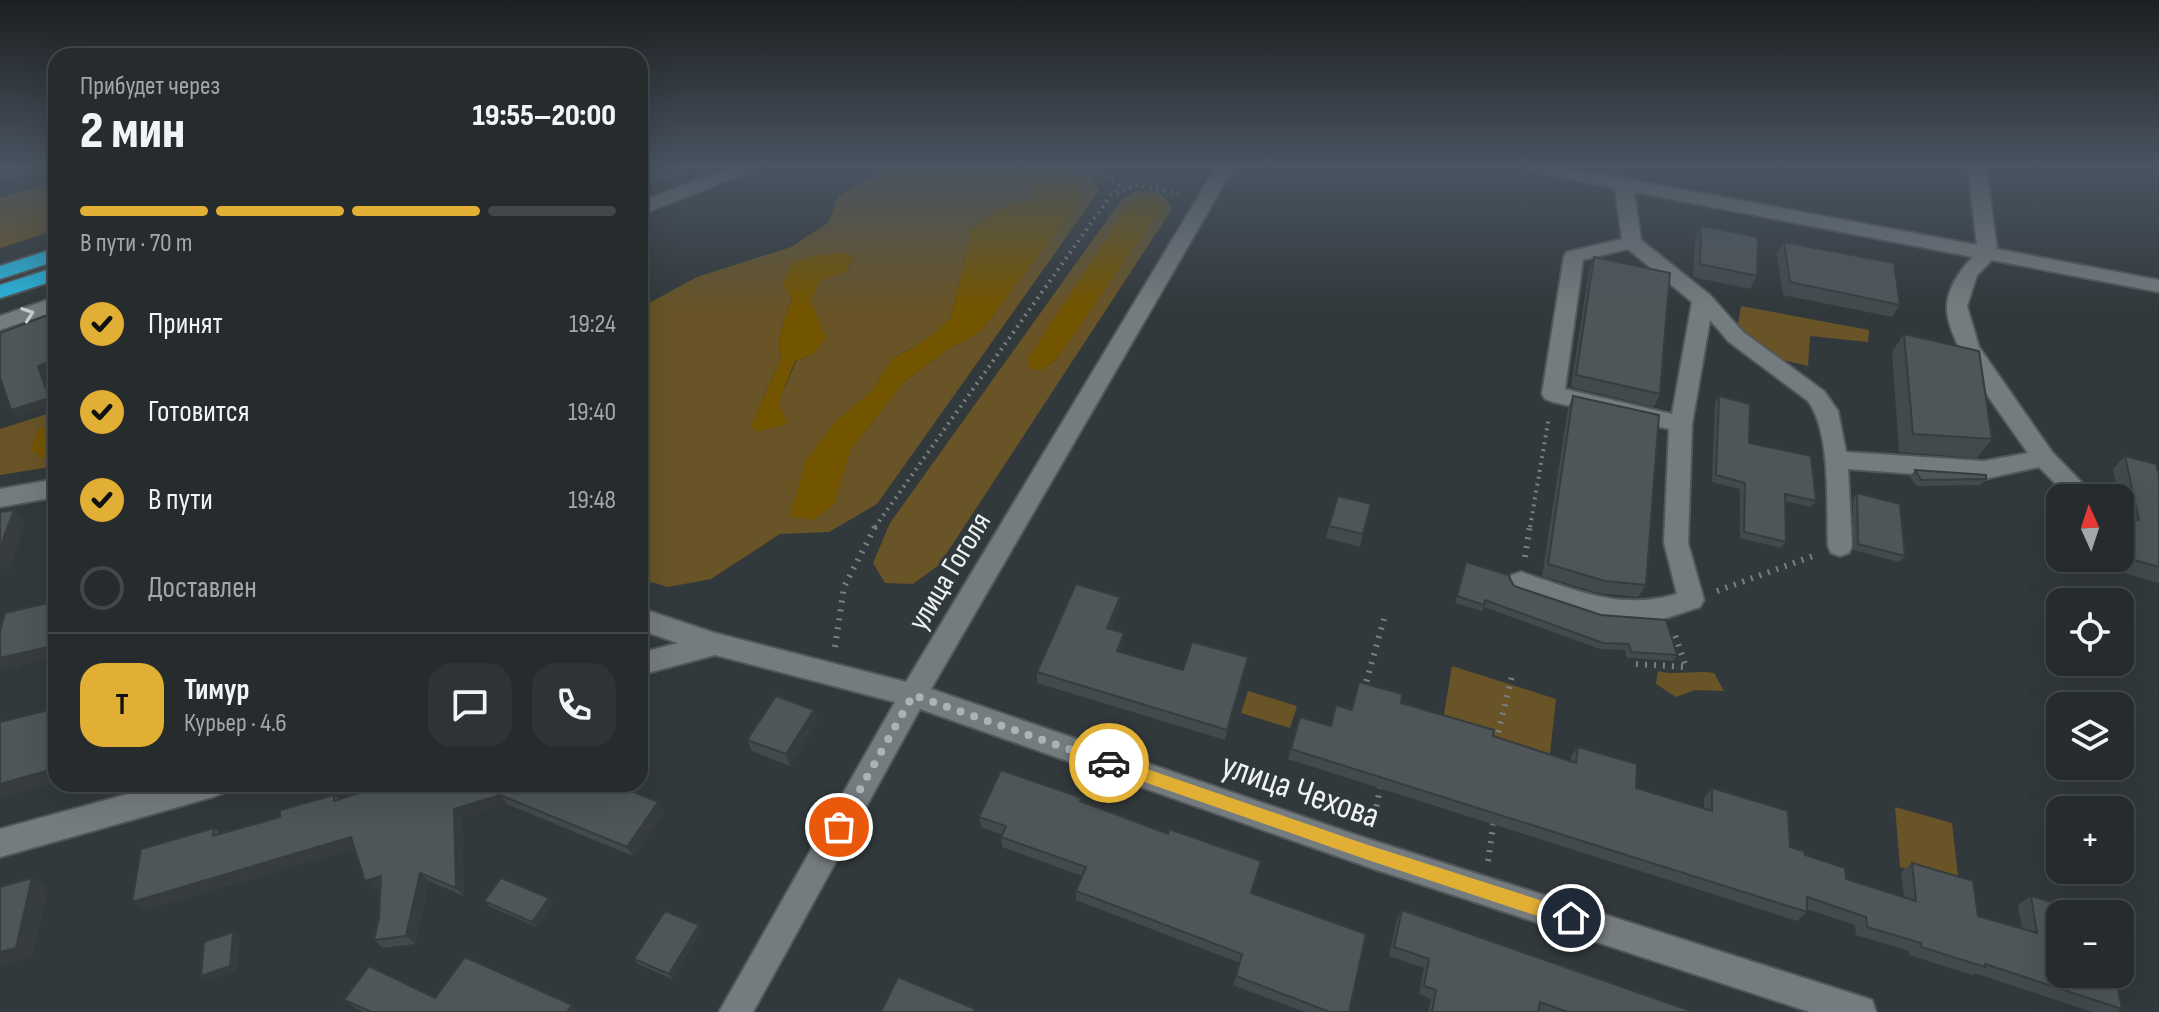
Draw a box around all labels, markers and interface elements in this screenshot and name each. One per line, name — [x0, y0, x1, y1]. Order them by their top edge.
text: Прибудет через — [80, 71, 220, 102]
text: 19:55–20:00 — [472, 98, 616, 134]
text: 2 мин — [80, 100, 185, 163]
text: В пути · 70 m — [80, 228, 192, 259]
icon: check — [80, 302, 124, 346]
text: Принят — [148, 306, 223, 342]
one-way arrow — [20, 307, 34, 323]
text: 19:24 — [569, 309, 616, 340]
icon: check — [80, 390, 124, 434]
text: Готовится — [148, 394, 249, 430]
text: 19:40 — [568, 397, 616, 428]
icon: check — [80, 478, 124, 522]
text: В пути — [148, 482, 213, 518]
north arrow — [2046, 484, 2134, 572]
map controls — [2046, 484, 2134, 988]
text: 19:48 — [568, 485, 616, 516]
street label: улица Гоголя — [901, 506, 999, 637]
text: Доставлен — [148, 570, 257, 606]
button: locate — [2046, 588, 2134, 676]
button: chat — [428, 663, 512, 747]
button: phone — [532, 663, 616, 747]
text: Тимур — [184, 672, 249, 708]
text: Т — [115, 687, 129, 723]
button: layers — [2046, 692, 2134, 780]
text: Курьер · 4.6 — [184, 708, 287, 739]
courier — [1069, 723, 1149, 803]
icon: car — [1087, 741, 1131, 785]
street label: улица Чехова — [1216, 744, 1385, 838]
pin — [805, 793, 873, 861]
button: + — [2046, 796, 2134, 884]
icon: bag — [817, 805, 861, 849]
pin — [1537, 884, 1605, 952]
icon: home — [1549, 896, 1593, 940]
button: − — [2046, 900, 2134, 988]

